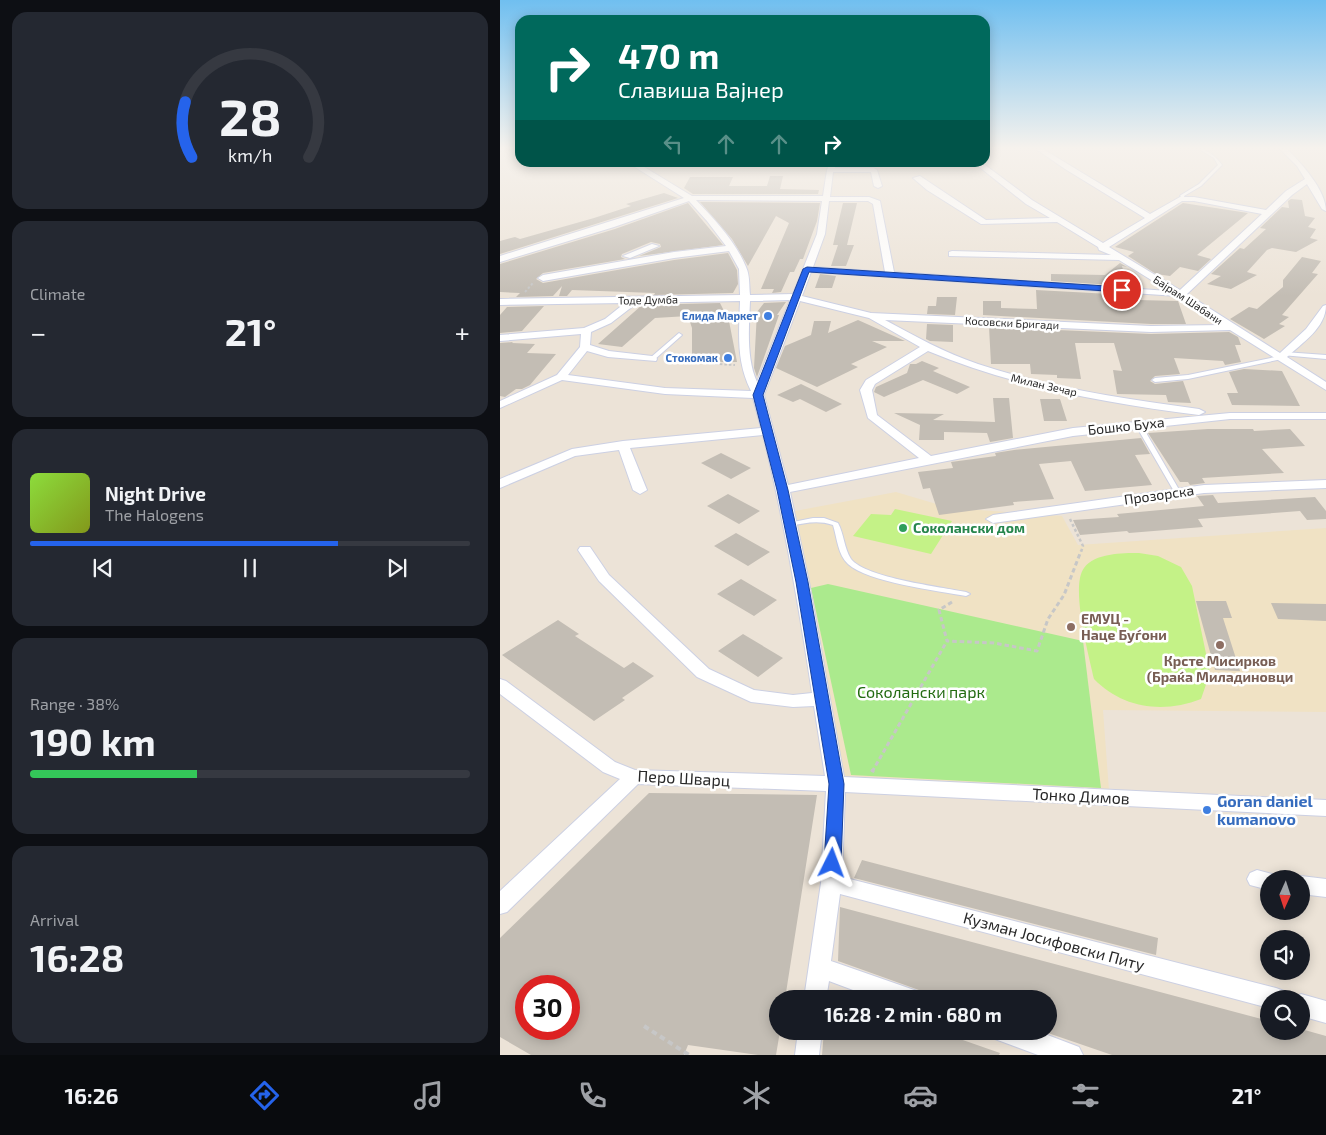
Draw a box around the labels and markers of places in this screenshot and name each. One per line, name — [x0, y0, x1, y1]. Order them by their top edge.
pin — [1101, 269, 1143, 311]
place label: Елида Маркет — [682, 309, 758, 322]
marker: Елида Маркет — [762, 310, 774, 322]
place label: Стокомак — [666, 351, 718, 364]
marker: Стокомак — [722, 352, 734, 364]
place label: Соколански дом — [913, 519, 1025, 536]
marker: Соколански дом — [897, 522, 909, 534]
place label: ЕМУЦ - Наце Буѓони — [1081, 610, 1167, 643]
marker: ЕМУЦ - Наце Буѓони — [1065, 621, 1077, 633]
marker: Крсте Мисирков (Браќа Миладиновци — [1214, 639, 1226, 651]
place label: Крсте Мисирков (Браќа Миладиновци — [1147, 652, 1293, 685]
place label: Goran daniel kumanovo — [1217, 791, 1314, 828]
marker: Goran daniel kumanovo — [1201, 804, 1213, 816]

